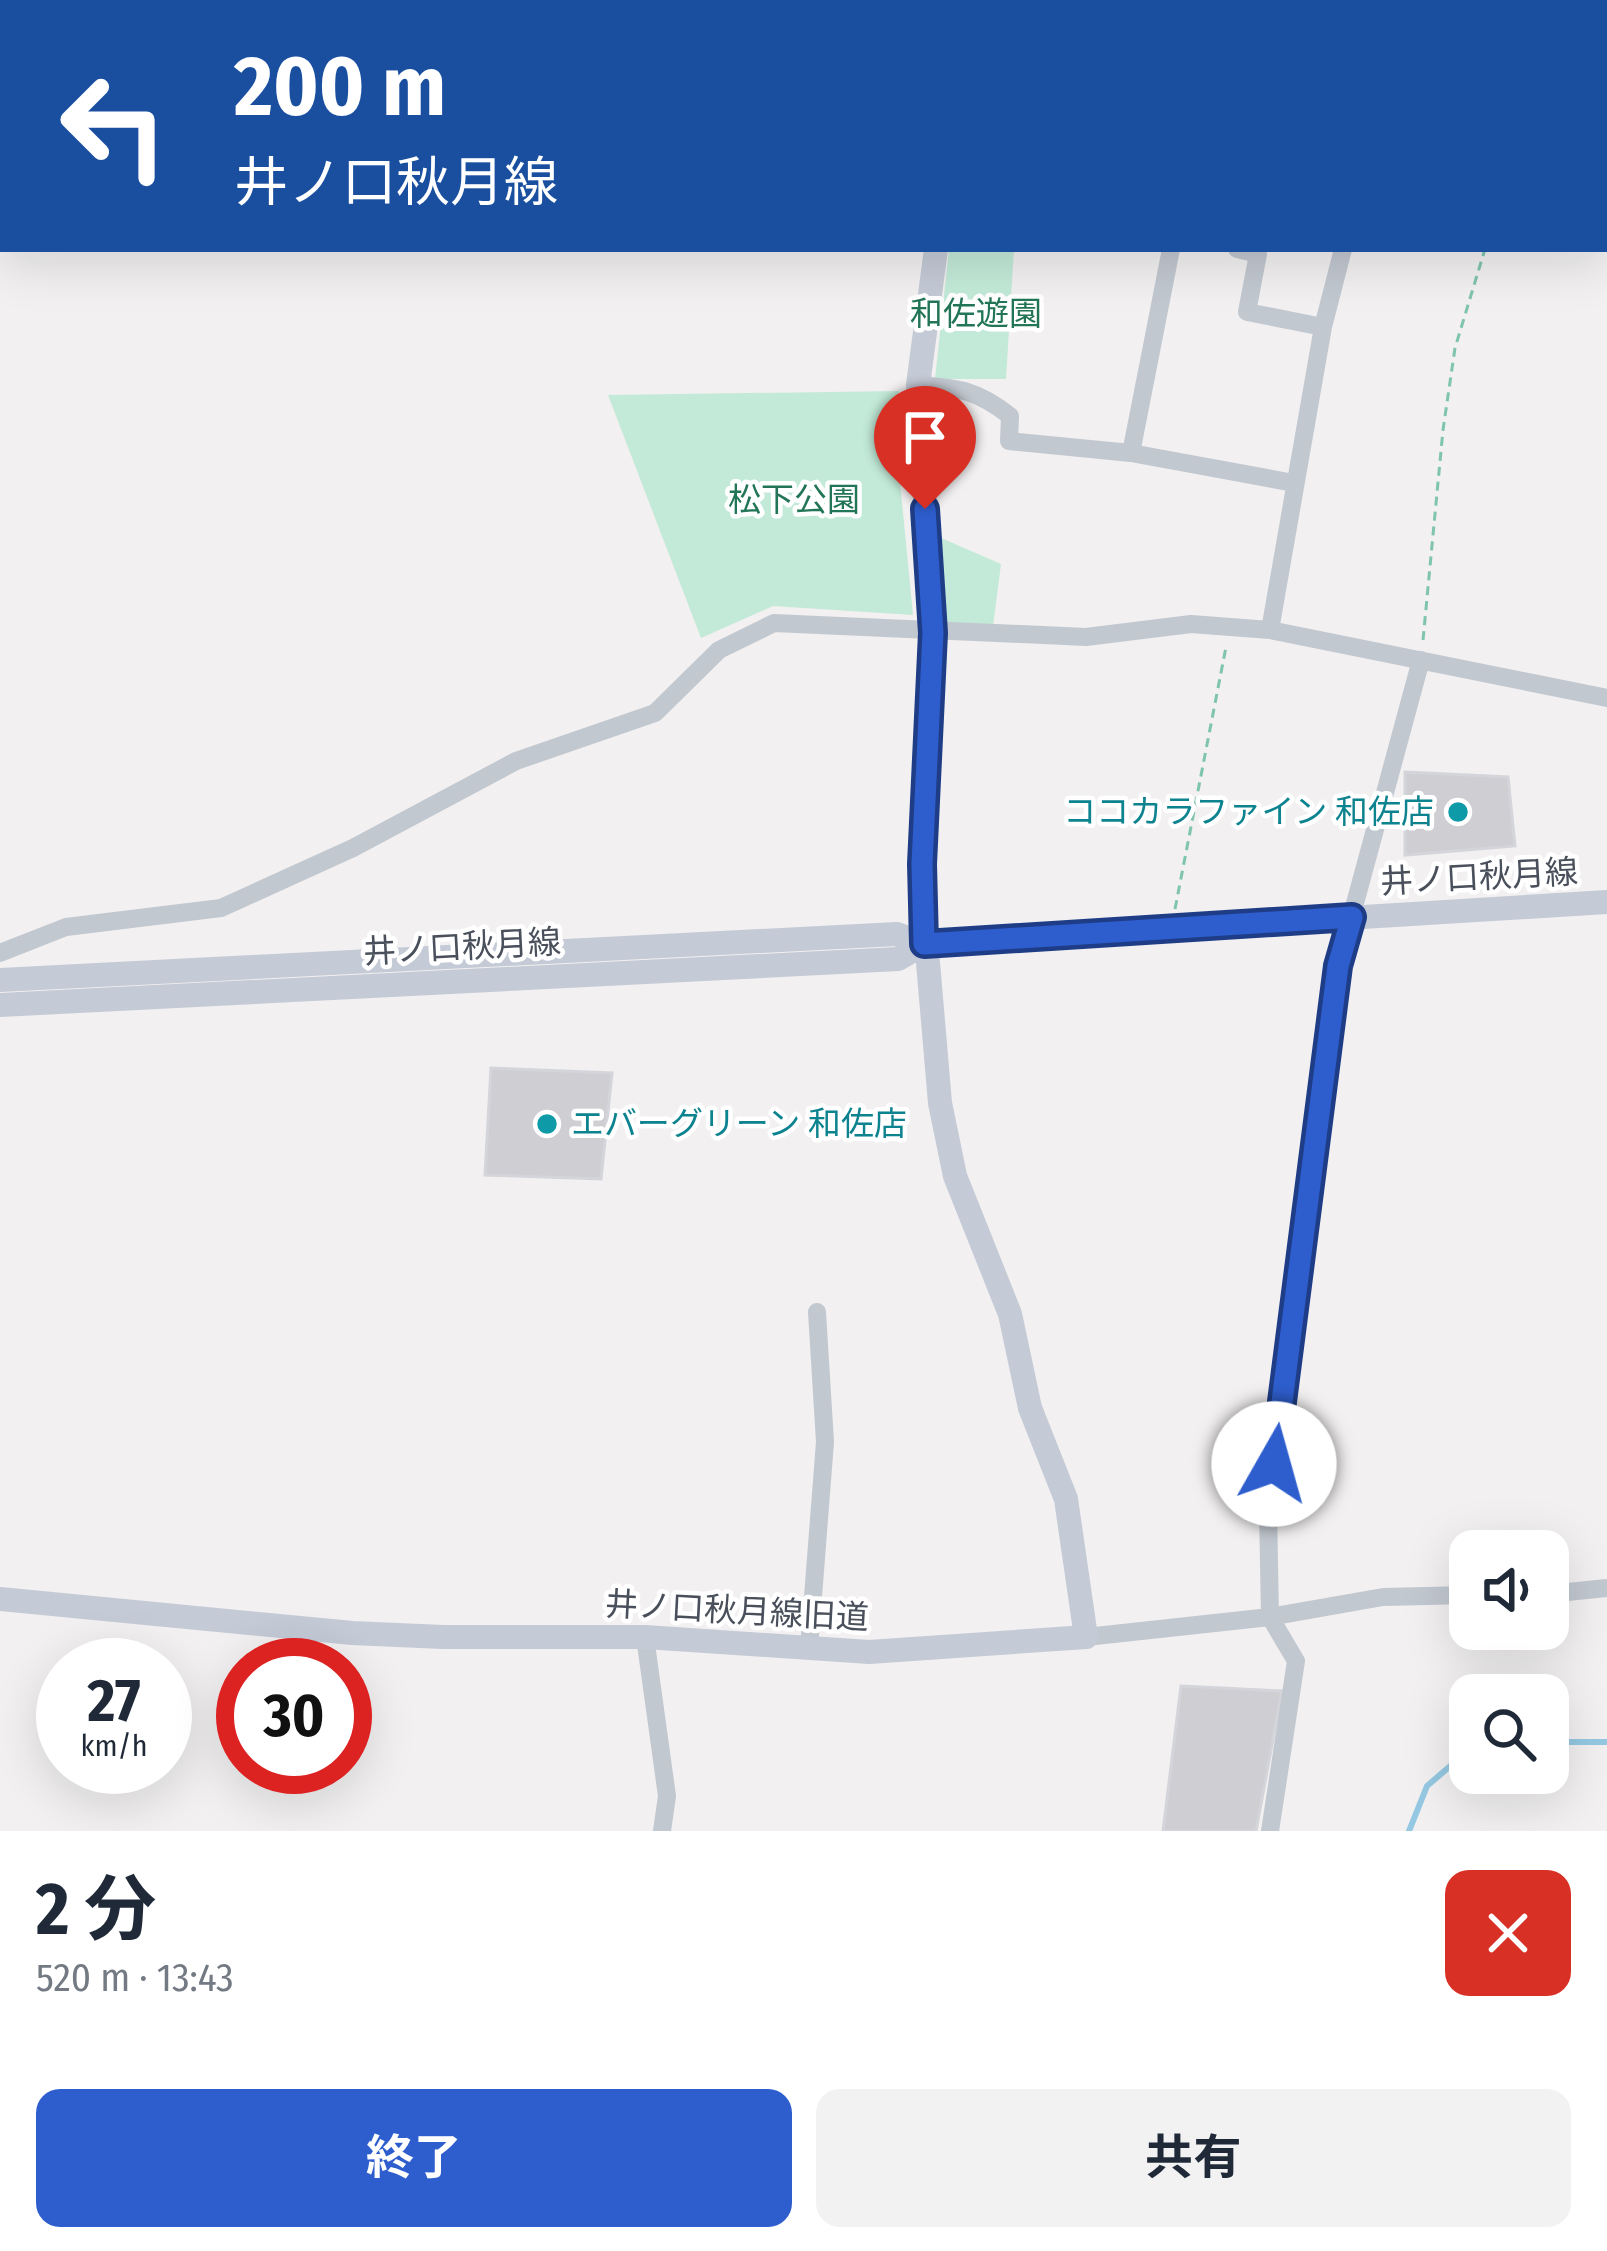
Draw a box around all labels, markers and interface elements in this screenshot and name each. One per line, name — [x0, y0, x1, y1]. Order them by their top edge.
text: 200 m — [234, 36, 446, 137]
icon: left — [36, 48, 192, 204]
text: 井ノ口秋月線 — [234, 151, 558, 215]
park label: 和佐遊園 — [910, 294, 1042, 334]
pin — [874, 386, 976, 509]
icon: arrive — [892, 404, 958, 470]
park label: 松下公園 — [728, 480, 860, 520]
place label: ココカラファイン 和佐店 — [1063, 792, 1434, 832]
marker: ココカラファイン 和佐店 — [1445, 799, 1471, 825]
street label: 井ノ口秋月線 — [1379, 852, 1579, 902]
street label: 井ノ口秋月線 — [362, 922, 562, 972]
place label: エバーグリーン 和佐店 — [571, 1104, 907, 1144]
marker: エバーグリーン 和佐店 — [534, 1111, 560, 1137]
position arrow — [1211, 1401, 1337, 1527]
map controls — [1449, 1530, 1569, 1794]
button: sound — [1449, 1530, 1569, 1650]
street label: 井ノ口秋月線旧道 — [604, 1584, 870, 1638]
speed limit sign: 30 — [216, 1638, 372, 1794]
text: 27 — [87, 1665, 141, 1737]
button: search — [1449, 1674, 1569, 1794]
text: km/h — [81, 1728, 147, 1764]
text: 2 分 — [36, 1867, 156, 1953]
button: close — [1445, 1870, 1571, 1996]
text: 520 m · 13:43 — [36, 1955, 234, 2001]
button: 終了 — [36, 2089, 792, 2227]
button: 共有 — [816, 2089, 1571, 2227]

